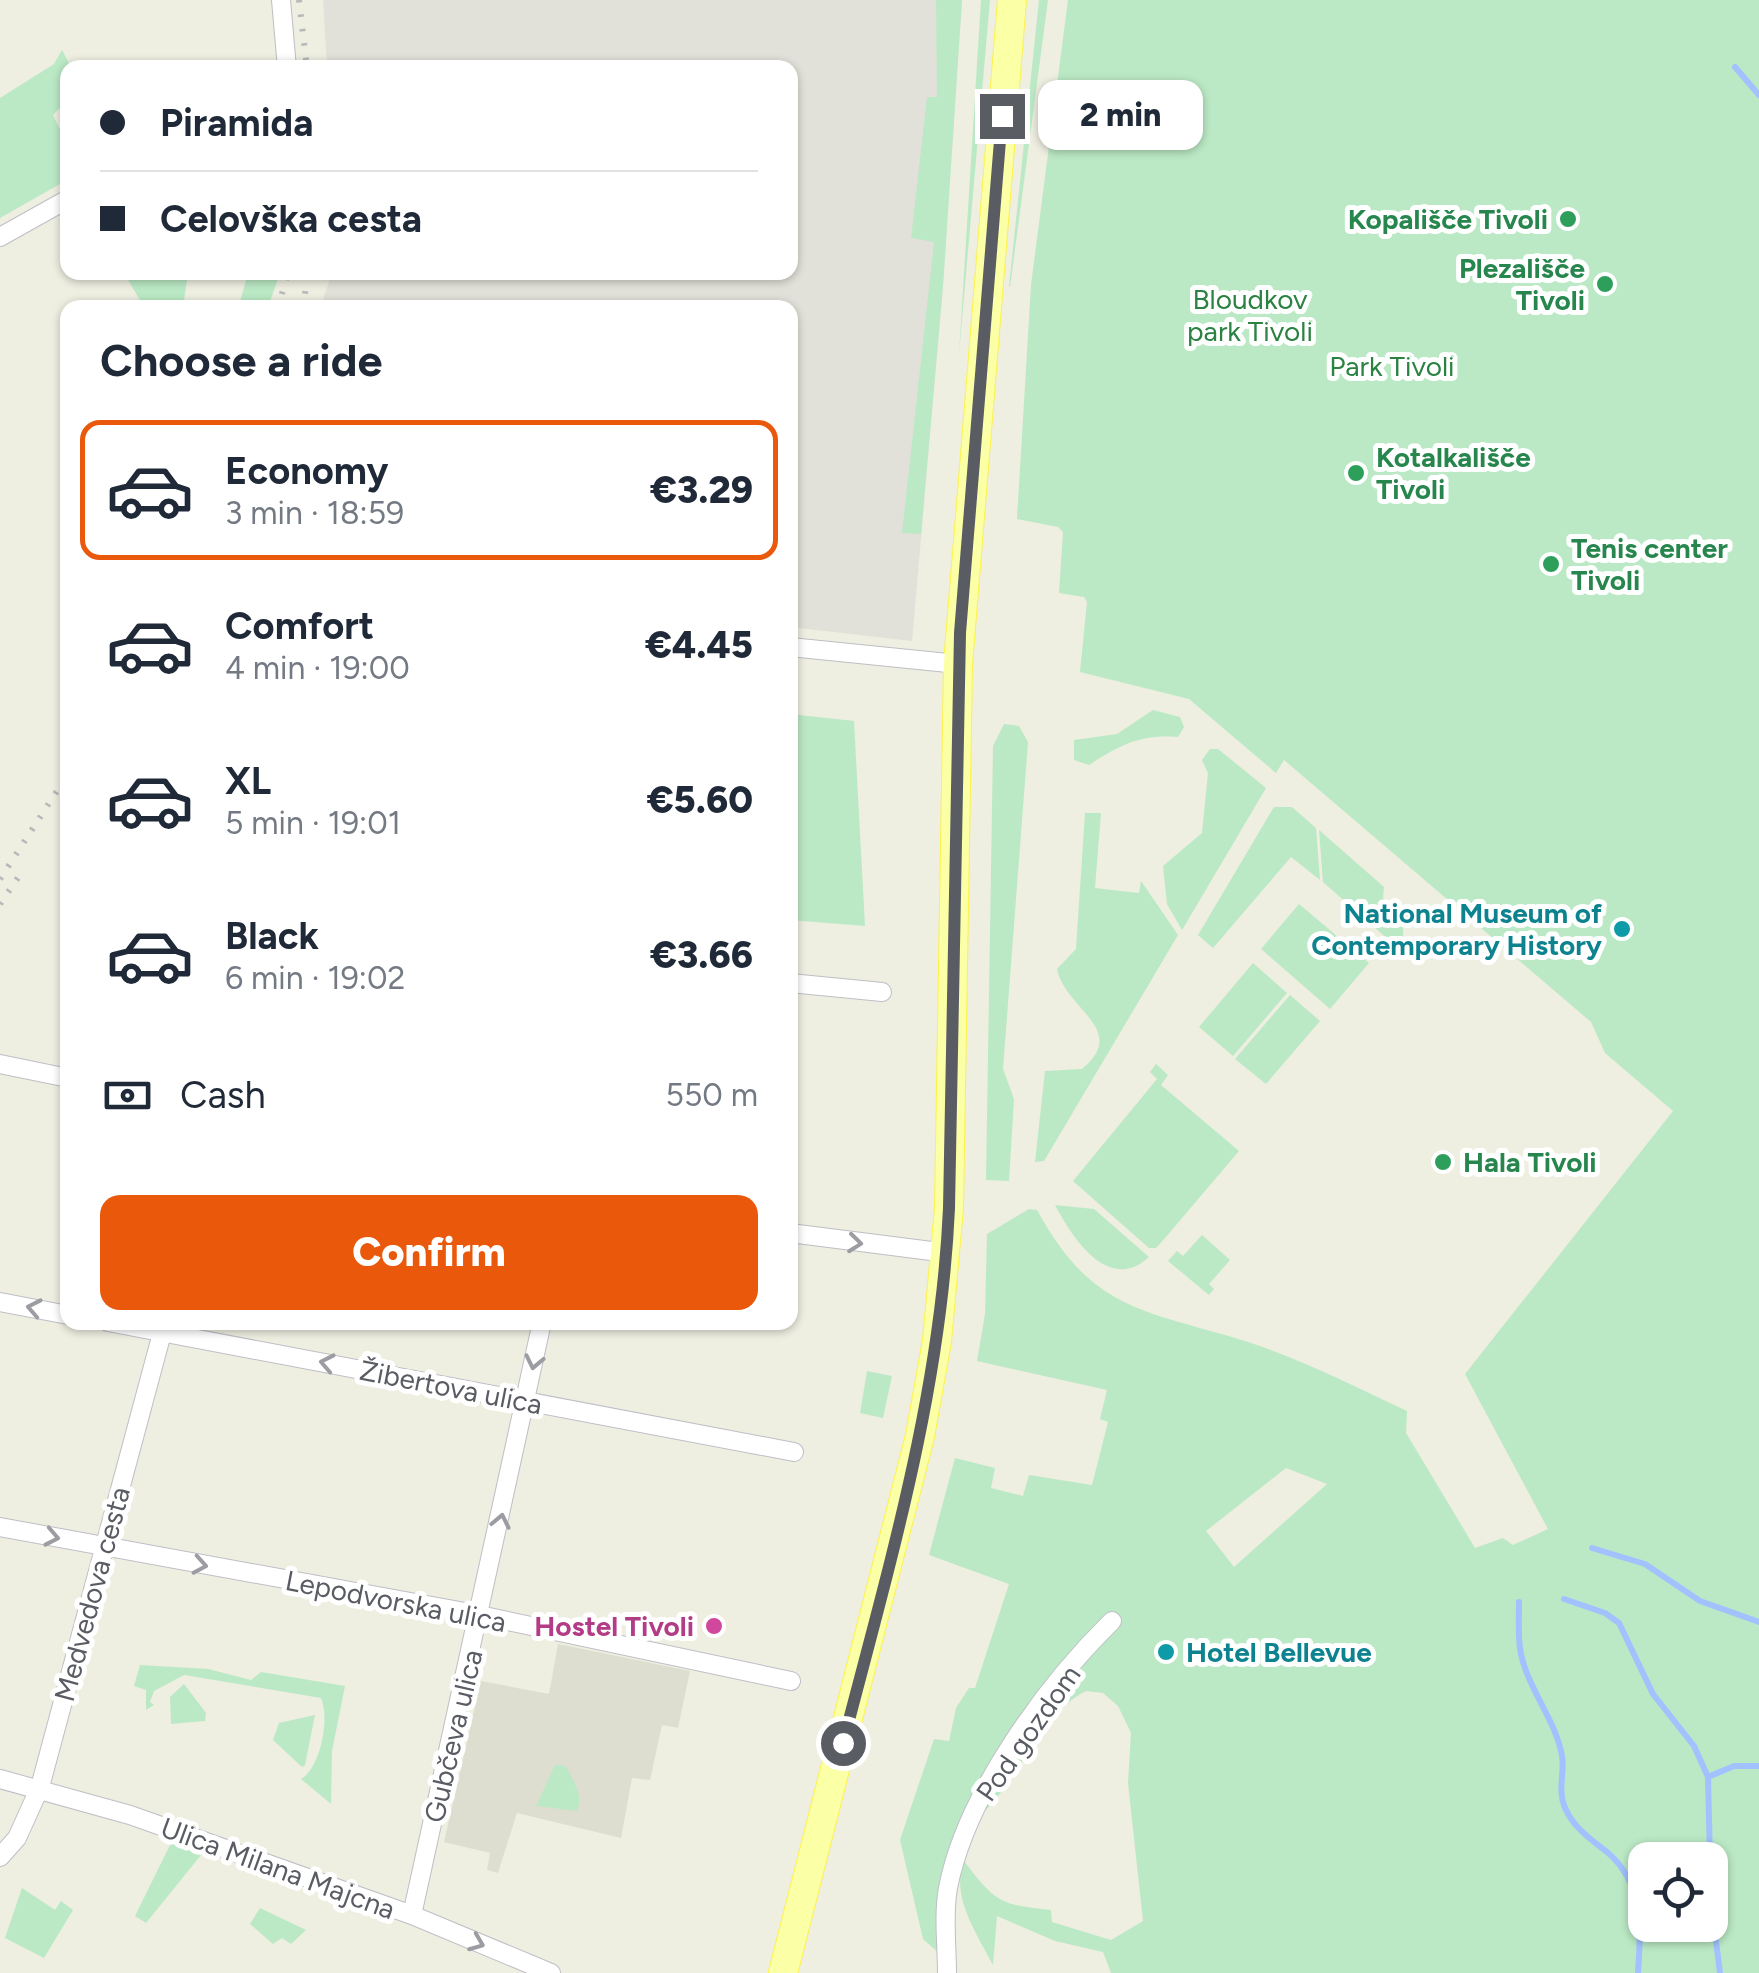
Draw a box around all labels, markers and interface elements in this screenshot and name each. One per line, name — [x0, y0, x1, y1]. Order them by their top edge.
callout: 2 min — [1037, 81, 1202, 151]
route end — [980, 94, 1025, 139]
text: 2 min — [1080, 96, 1161, 134]
text: Piramida — [160, 100, 313, 146]
text: Celovška cesta — [160, 196, 422, 242]
place label: Kopališče Tivoli — [1348, 202, 1548, 236]
marker: Kopališče Tivoli — [1557, 208, 1579, 230]
place label: Plezališče Tivoli — [1459, 251, 1585, 317]
marker: Plezališče Tivoli — [1594, 273, 1616, 295]
park label: Bloudkov park Tivoli — [1187, 282, 1313, 348]
text: Choose a ride — [100, 333, 382, 387]
park label: Park Tivoli — [1329, 349, 1455, 383]
place label: Kotalkališče Tivoli — [1376, 440, 1531, 506]
icon: car — [105, 445, 195, 535]
text: Economy — [225, 448, 388, 494]
marker: Kotalkališče Tivoli — [1345, 462, 1367, 484]
text: €3.29 — [650, 467, 753, 513]
text: 3 min · 18:59 — [225, 494, 404, 532]
place label: Tenis center Tivoli — [1571, 531, 1728, 597]
marker: Tenis center Tivoli — [1540, 553, 1562, 575]
icon: car — [105, 600, 195, 690]
text: Comfort — [225, 603, 374, 649]
text: €4.45 — [645, 622, 753, 668]
text: 4 min · 19:00 — [225, 649, 410, 687]
icon: car — [105, 755, 195, 845]
text: XL — [225, 758, 271, 804]
text: €5.60 — [647, 777, 753, 823]
text: 5 min · 19:01 — [225, 804, 401, 842]
place label: National Museum of Contemporary History — [1311, 896, 1603, 962]
icon: car — [105, 910, 195, 1000]
text: Black — [225, 913, 319, 959]
marker: National Museum of Contemporary History — [1611, 918, 1633, 940]
text: €3.66 — [650, 932, 753, 978]
text: 6 min · 19:02 — [225, 959, 405, 997]
icon: cash — [100, 1068, 155, 1123]
text: Cash — [180, 1072, 266, 1118]
text: 550 m — [666, 1076, 758, 1114]
place label: Hala Tivoli — [1463, 1145, 1597, 1179]
marker: Hala Tivoli — [1432, 1151, 1454, 1173]
button: Confirm — [100, 1195, 758, 1310]
one-way arrow — [847, 1232, 863, 1253]
one-way arrow — [26, 1299, 43, 1320]
one-way arrow — [319, 1353, 335, 1374]
street label: Žibertova ulica — [357, 1353, 545, 1421]
one-way arrow — [525, 1353, 546, 1370]
street label: Medvedova cesta — [47, 1483, 137, 1705]
one-way arrow — [489, 1513, 510, 1530]
one-way arrow — [43, 1526, 60, 1547]
one-way arrow — [192, 1553, 209, 1574]
street label: Lepodvorska ulica — [283, 1563, 509, 1639]
place label: Hostel Tivoli — [534, 1609, 694, 1643]
marker: Hostel Tivoli — [703, 1615, 725, 1637]
place label: Hotel Bellevue — [1186, 1635, 1372, 1669]
marker: Hotel Bellevue — [1155, 1641, 1177, 1663]
street label: Gubčeva ulica — [417, 1646, 489, 1826]
street label: Pod gozdom — [969, 1658, 1087, 1808]
route start — [821, 1721, 866, 1766]
street label: Ulica Milana Majcna — [156, 1810, 400, 1926]
map controls — [1628, 1842, 1728, 1942]
button: locate — [1628, 1842, 1728, 1942]
one-way arrow — [468, 1931, 485, 1951]

